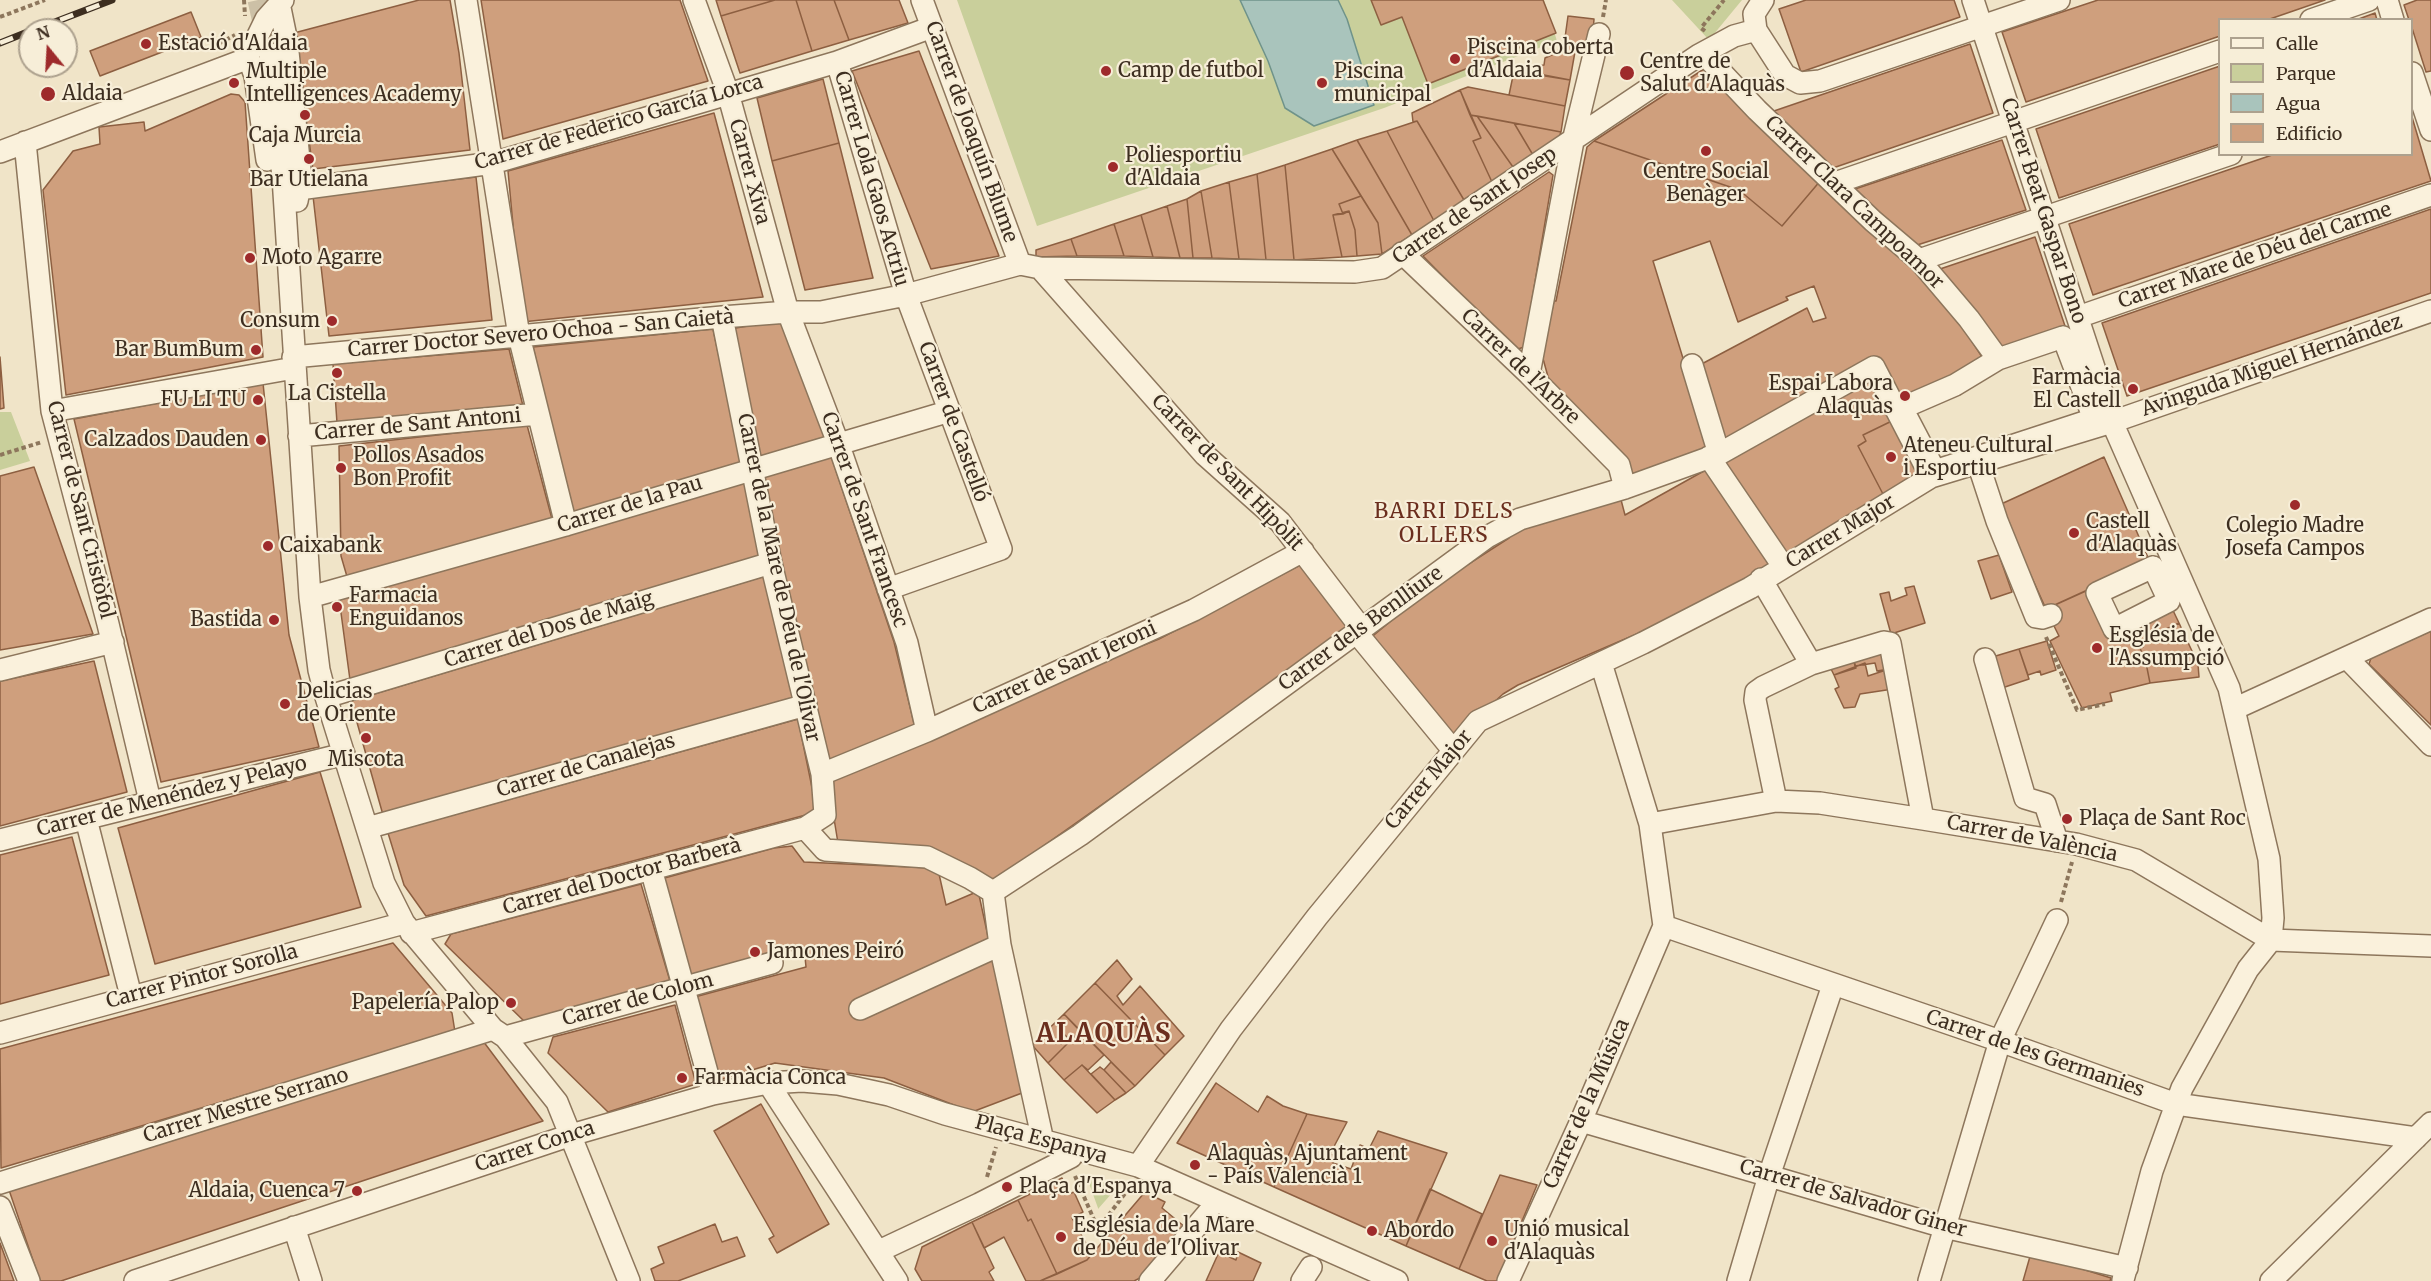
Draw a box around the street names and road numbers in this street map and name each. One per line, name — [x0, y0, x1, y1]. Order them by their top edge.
street label: Carrer de Joaquín Blume — [920, 18, 1022, 246]
street label: Carrer Lola Gaos Actriu — [829, 69, 913, 289]
street label: Carrer de Federico García Lorca — [472, 70, 766, 176]
street label: Carrer Beat Gaspar Bono — [1995, 95, 2091, 327]
street label: Carrer Clara Campoamor — [1760, 111, 1948, 295]
street label: Carrer Xiva — [723, 117, 775, 227]
street label: Carrer de Sant Josep — [1388, 142, 1562, 270]
street label: Carrer Mare de Déu del Carme — [2115, 198, 2395, 314]
street label: Carrer de l'Arbre — [1456, 304, 1584, 430]
street label: Carrer Doctor Severo Ochoa - San Caietà — [347, 305, 735, 363]
street label: Avinguda Miguel Hernández — [2139, 310, 2405, 422]
street label: Carrer de Castelló — [913, 339, 993, 505]
street label: Carrer de Sant Hipòlit — [1146, 390, 1308, 556]
street label: Carrer de Sant Cristòfol — [41, 399, 119, 621]
street label: Carrer de Sant Antoni — [314, 404, 522, 446]
street label: Carrer de Sant Francesc — [816, 409, 912, 631]
street label: Carrer de la Mare de Déu de l'Olivar — [731, 412, 825, 744]
street label: Carrer de la Pau — [555, 472, 705, 538]
street label: Carrer Major — [1782, 490, 1900, 574]
street label: Carrer dels Benlliure — [1274, 561, 1448, 697]
street label: Carrer del Dos de Maig — [442, 587, 656, 673]
street label: Carrer de Sant Jeroni — [969, 617, 1161, 719]
street label: Carrer Major — [1380, 725, 1478, 835]
street label: Carrer de Canalejas — [494, 729, 678, 803]
street label: Carrer de Menéndez y Pelayo — [35, 752, 309, 842]
street label: Carrer de València — [1945, 811, 2119, 867]
street label: Carrer del Doctor Barberà — [500, 834, 744, 920]
street label: Carrer Pintor Sorolla — [104, 940, 300, 1014]
street label: Carrer de Colom — [560, 968, 716, 1032]
street label: Carrer de les Germanies — [1923, 1005, 2147, 1103]
street label: Carrer de la Música — [1539, 1015, 1635, 1193]
street label: Carrer Mestre Serrano — [140, 1063, 352, 1149]
street label: Plaça Espanya — [972, 1111, 1110, 1169]
street label: Carrer Conca — [472, 1116, 598, 1178]
street label: Carrer de Salvador Giner — [1737, 1155, 1969, 1243]

